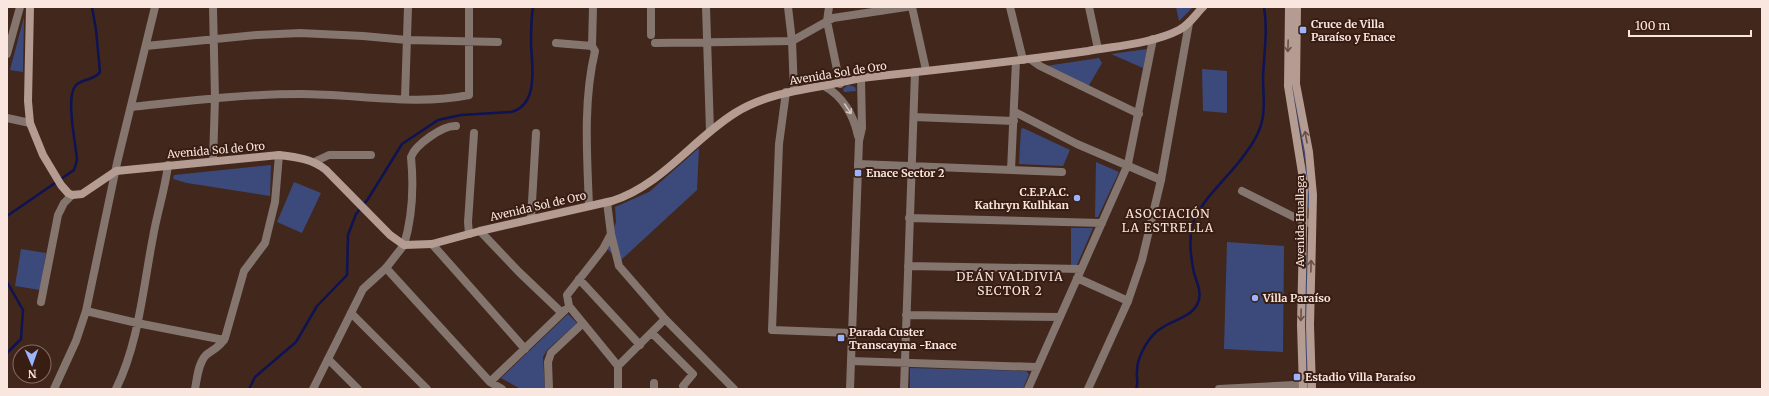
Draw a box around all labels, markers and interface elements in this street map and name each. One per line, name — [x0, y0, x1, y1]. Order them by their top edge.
scale bar — [1629, 12, 1751, 38]
place label: Cruce de Villa Paraíso y Enace — [1311, 17, 1395, 44]
text: 100 m — [1635, 18, 1670, 33]
marker: Cruce de Villa Paraíso y Enace — [1298, 25, 1308, 35]
one-way arrow — [1284, 39, 1291, 52]
street label: Avenida Sol de Oro — [787, 58, 888, 88]
one-way arrow — [844, 104, 852, 115]
one-way arrow — [1302, 131, 1310, 144]
street label: Avenida Sol de Oro — [166, 139, 266, 161]
place label: Enace Sector 2 — [866, 166, 945, 180]
marker: Enace Sector 2 — [853, 168, 863, 178]
street label: Avenida Huallaga — [1293, 175, 1307, 268]
place label: C.E.P.A.C. Kathryn Kulhkan — [975, 185, 1070, 212]
street label: Avenida Sol de Oro — [488, 188, 588, 224]
marker: C.E.P.A.C. Kathryn Kulhkan — [1072, 193, 1082, 203]
district label: ASOCIACIÓN LA ESTRELLA — [1122, 206, 1214, 235]
one-way arrow — [1308, 260, 1315, 273]
district label: DEÁN VALDIVIA SECTOR 2 — [956, 269, 1064, 298]
place label: Villa Paraíso — [1262, 291, 1331, 305]
marker: Villa Paraíso — [1250, 293, 1260, 303]
one-way arrow — [1298, 308, 1305, 321]
place label: Parada Custer Transcayma -Enace — [849, 325, 957, 352]
marker: Parada Custer Transcayma -Enace — [836, 333, 846, 343]
north arrow — [12, 344, 52, 384]
text: N — [27, 367, 37, 381]
place label: Estadio Villa Paraíso — [1305, 370, 1416, 384]
marker: Estadio Villa Paraíso — [1292, 372, 1302, 382]

